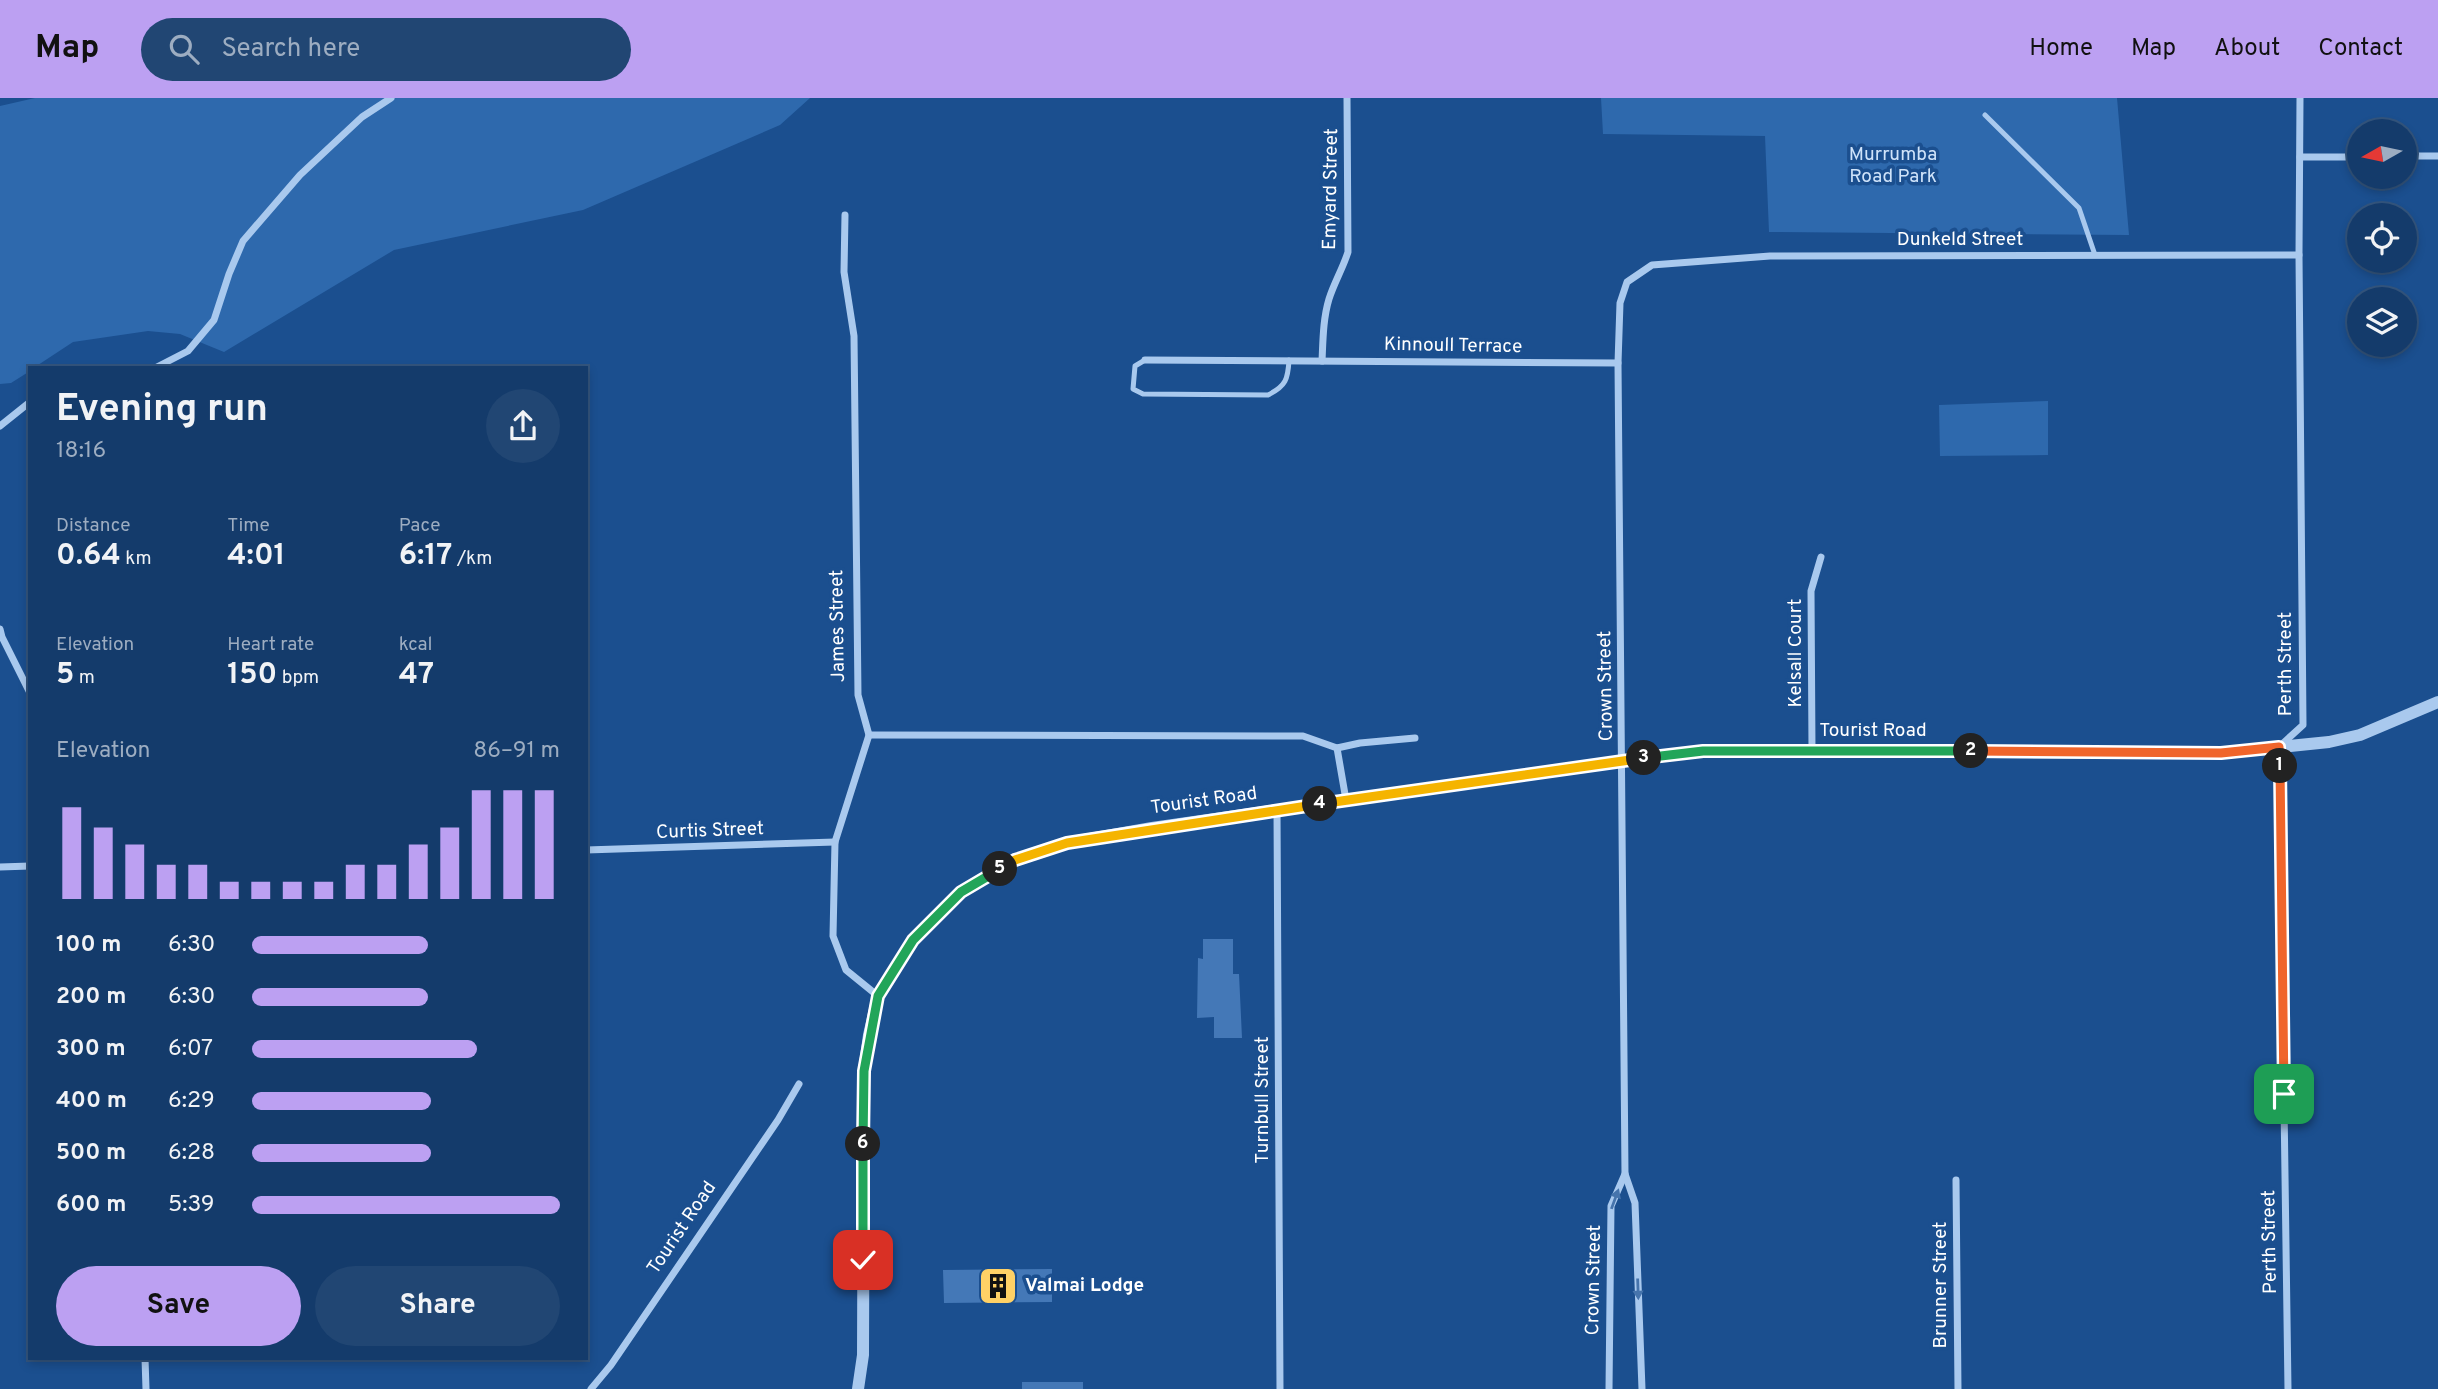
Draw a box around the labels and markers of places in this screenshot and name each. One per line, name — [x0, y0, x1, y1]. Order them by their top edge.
pin: 2 — [1954, 734, 1988, 768]
pin: 3 — [1626, 740, 1662, 776]
pin: 1 — [2262, 748, 2298, 784]
pin: 4 — [1302, 786, 1338, 822]
pin: 5 — [982, 852, 1018, 886]
pin — [2254, 1064, 2314, 1124]
pin: 6 — [846, 1126, 880, 1162]
pin — [833, 1230, 893, 1290]
building icon: Valmai Lodge — [977, 1265, 1019, 1307]
place label: Valmai Lodge — [1025, 1274, 1144, 1298]

